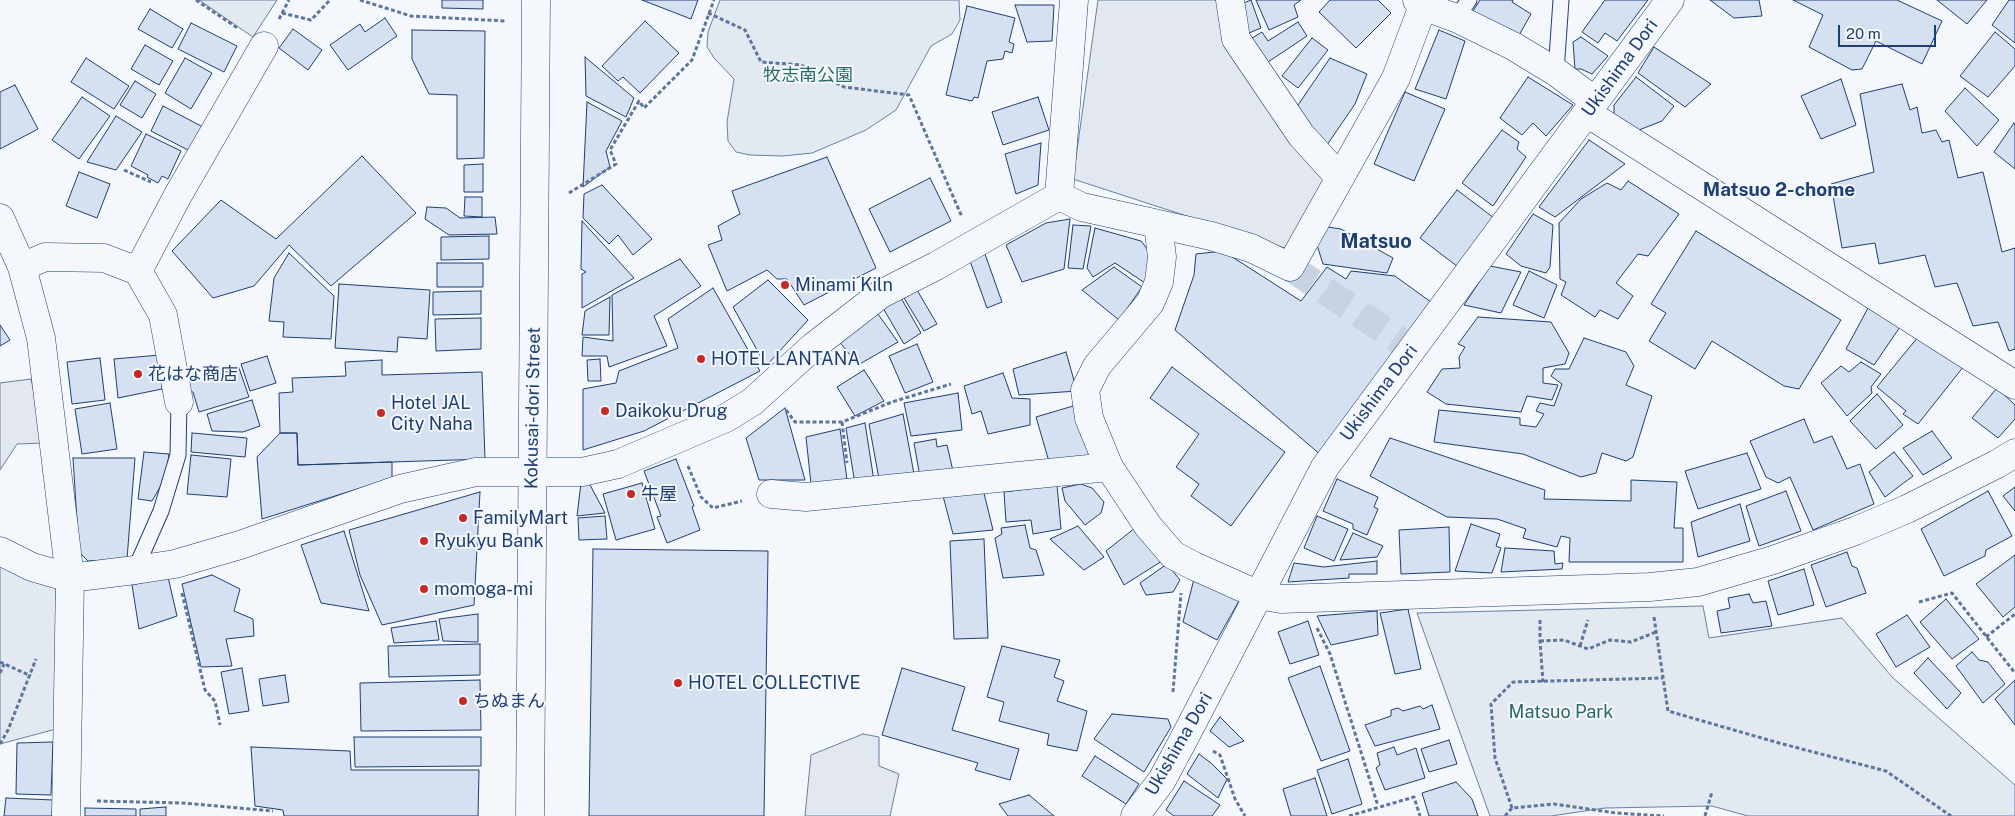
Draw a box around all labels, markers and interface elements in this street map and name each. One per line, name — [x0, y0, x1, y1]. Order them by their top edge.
street label: Ukishima Dori — [1577, 15, 1663, 121]
scale bar — [1840, 15, 1938, 47]
text: 20 m — [1846, 25, 1881, 42]
park label: 牧志南公園 — [763, 64, 853, 86]
district label: Matsuo 2-chome — [1703, 179, 1855, 201]
district label: Matsuo — [1340, 230, 1412, 254]
place label: Minami Kiln — [795, 274, 893, 296]
marker: Minami Kiln — [779, 279, 791, 291]
street label: Kokusai-dori Street — [521, 327, 545, 489]
street label: Ukishima Dori — [1336, 340, 1422, 446]
place label: HOTEL LANTANA — [711, 348, 860, 370]
marker: HOTEL LANTANA — [695, 353, 707, 365]
place label: 花はな商店 — [148, 363, 238, 385]
marker: 花はな商店 — [132, 368, 144, 380]
place label: Hotel JAL City Naha — [391, 392, 473, 434]
place label: Daikoku Drug — [615, 400, 728, 422]
marker: Daikoku Drug — [599, 405, 611, 417]
marker: Hotel JAL City Naha — [375, 407, 387, 419]
place label: 牛屋 — [641, 483, 677, 505]
marker: 牛屋 — [625, 488, 637, 500]
place label: FamilyMart — [473, 507, 568, 529]
marker: FamilyMart — [457, 512, 469, 524]
place label: Ryukyu Bank — [434, 530, 544, 552]
marker: Ryukyu Bank — [418, 535, 430, 547]
place label: momoga-mi — [434, 578, 533, 600]
marker: momoga-mi — [418, 583, 430, 595]
place label: HOTEL COLLECTIVE — [688, 672, 861, 694]
marker: HOTEL COLLECTIVE — [672, 677, 684, 689]
street label: Ukishima Dori — [1141, 689, 1217, 799]
place label: ちぬまん — [473, 690, 545, 712]
marker: ちぬまん — [457, 695, 469, 707]
park label: Matsuo Park — [1509, 701, 1613, 723]

